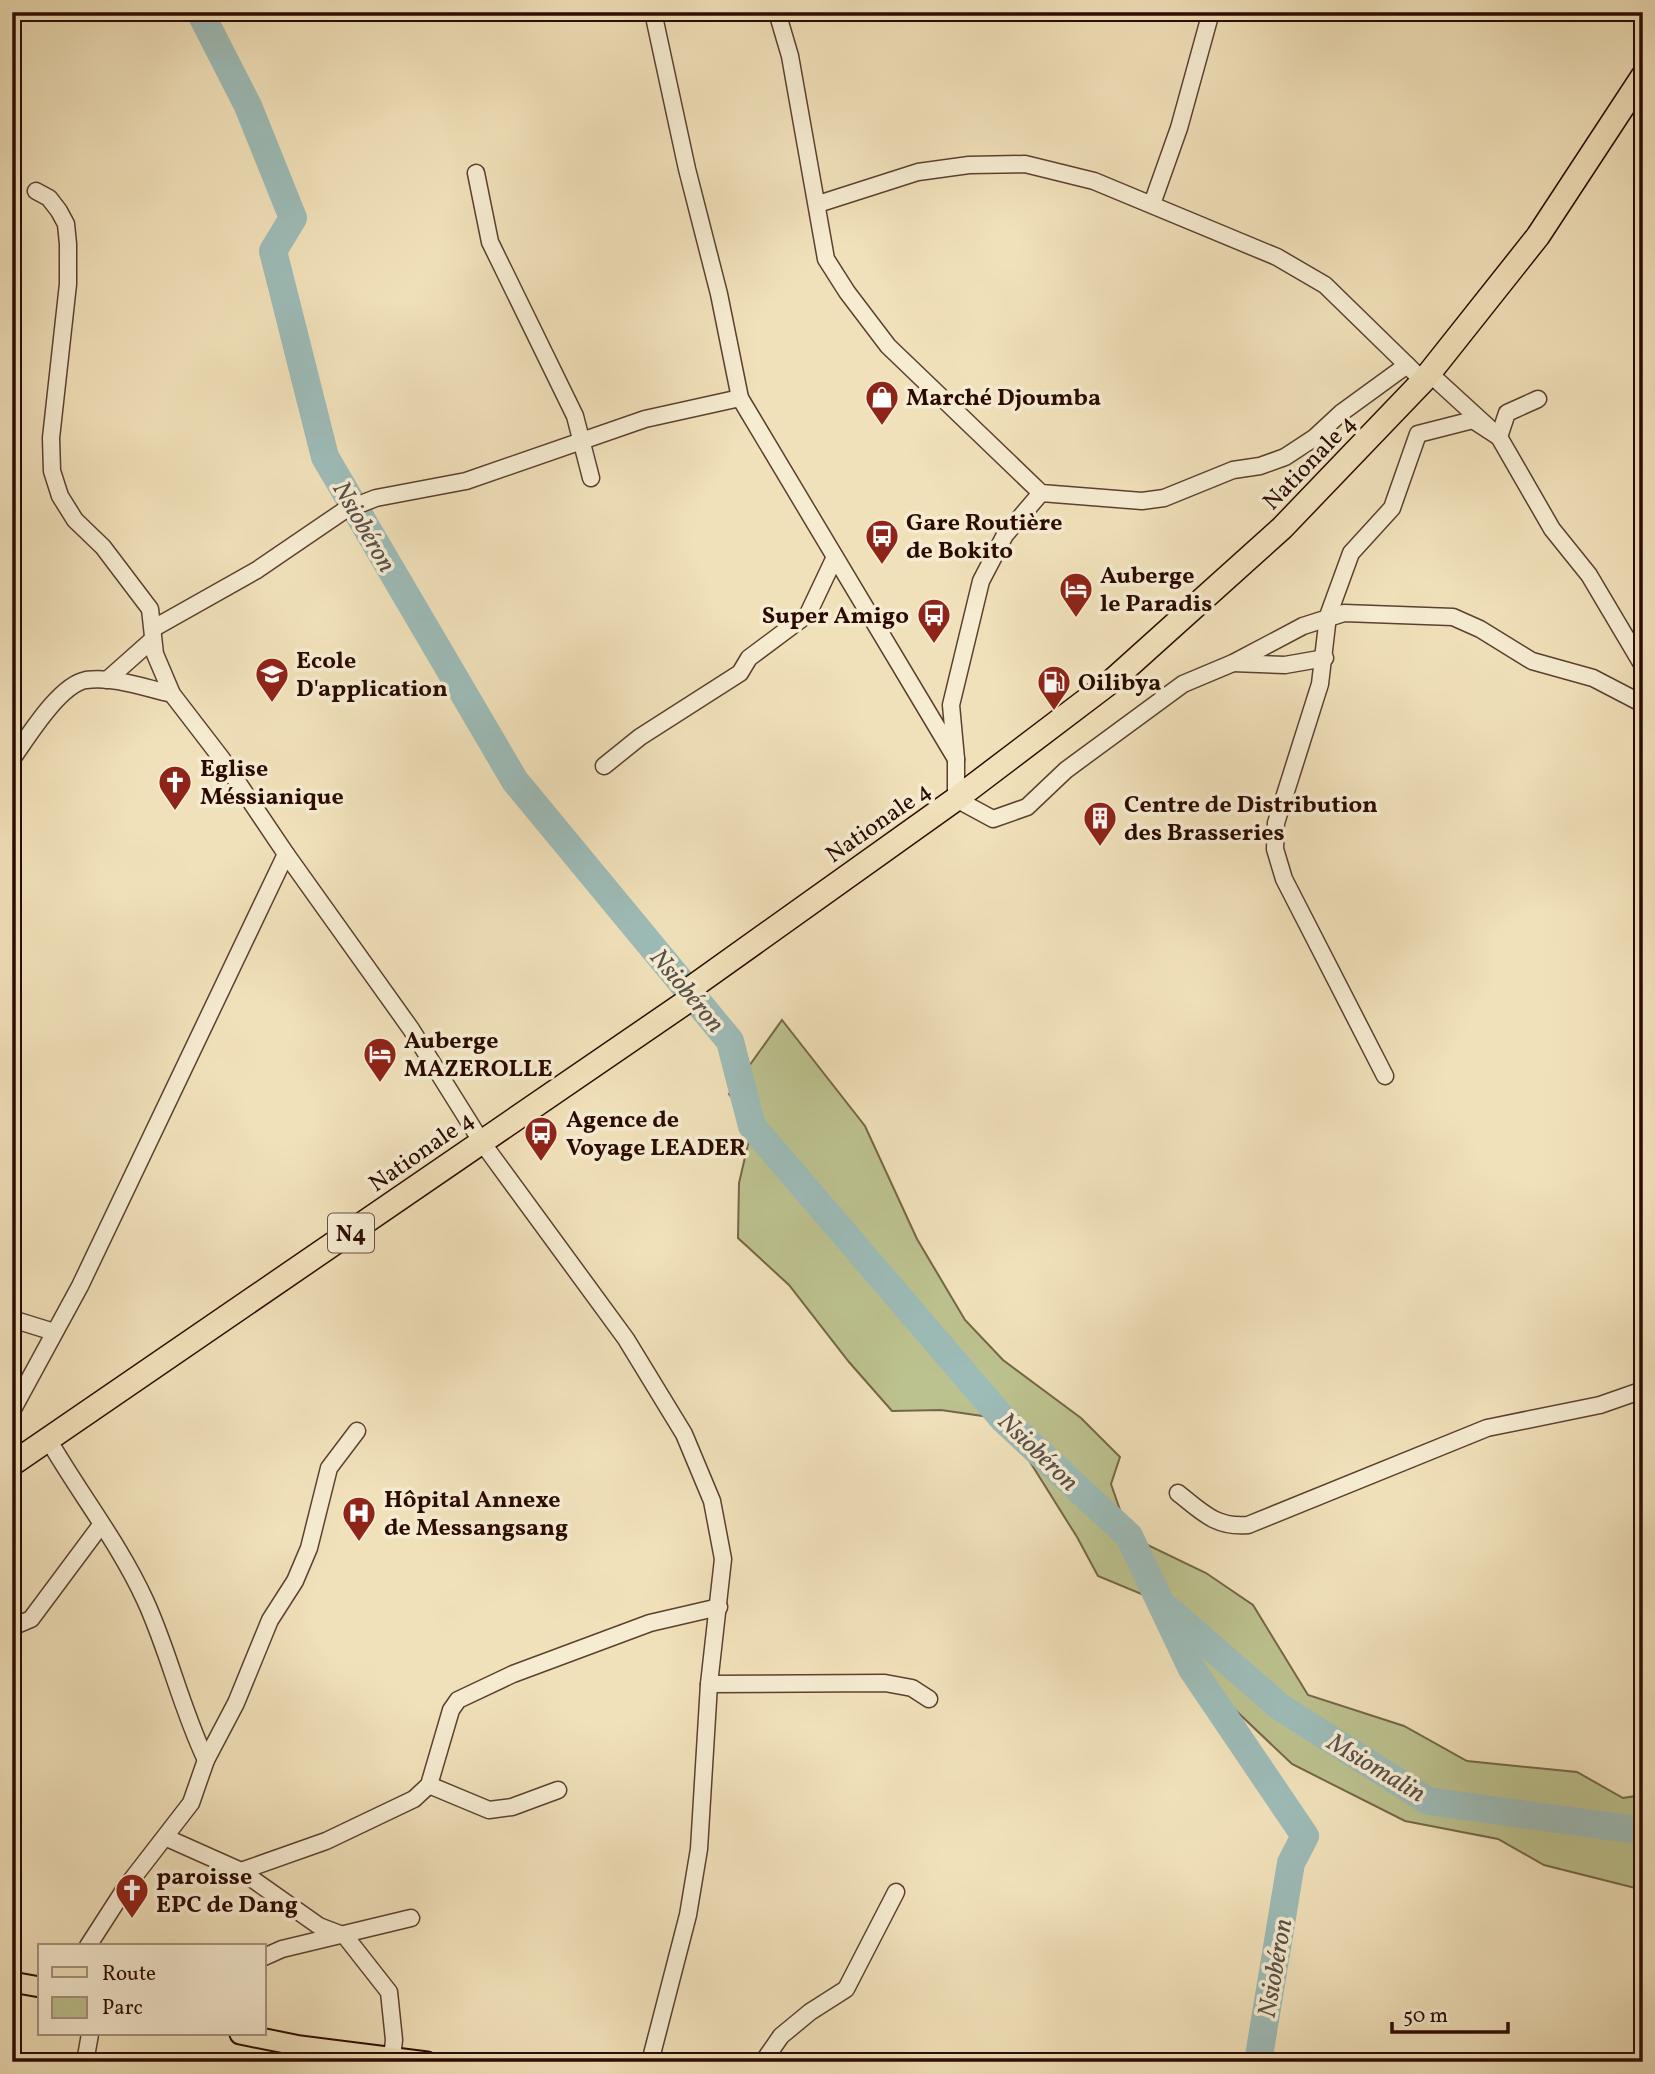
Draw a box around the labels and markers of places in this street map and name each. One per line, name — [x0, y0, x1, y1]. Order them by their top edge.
shop icon: Marché Djoumba — [863, 378, 901, 427]
place label: Marché Djoumba — [906, 382, 1101, 416]
place label: Gare Routière de Bokito — [906, 507, 1063, 569]
bus stop icon: Gare Routière de Bokito — [863, 517, 901, 566]
place label: Auberge le Paradis — [1100, 560, 1212, 622]
hotel icon: Auberge le Paradis — [1057, 570, 1095, 619]
bus stop icon: Super Amigo — [915, 596, 953, 645]
place label: Super Amigo — [762, 600, 909, 634]
place label: Ecole D'application — [296, 645, 448, 707]
school or university icon: Ecole D'application — [253, 655, 291, 704]
fuel station icon: Oilibya — [1035, 663, 1073, 712]
place label: Oilibya — [1078, 667, 1161, 701]
place label: Eglise Méssianique — [200, 753, 344, 815]
church icon: Eglise Méssianique — [156, 763, 194, 812]
place label: Centre de Distribution des Brasseries — [1124, 789, 1378, 851]
building icon: Centre de Distribution des Brasseries — [1081, 799, 1119, 848]
place label: Auberge MAZEROLLE — [404, 1025, 553, 1087]
hotel icon: Auberge MAZEROLLE — [361, 1035, 399, 1084]
place label: Agence de Voyage LEADER — [566, 1104, 746, 1166]
bus stop icon: Agence de Voyage LEADER — [522, 1114, 560, 1163]
place label: Hôpital Annexe de Messangsang — [384, 1484, 568, 1546]
hospital icon: Hôpital Annexe de Messangsang — [340, 1494, 378, 1543]
place label: paroisse EPC de Dang — [156, 1861, 298, 1923]
church icon: paroisse EPC de Dang — [113, 1871, 151, 1920]

